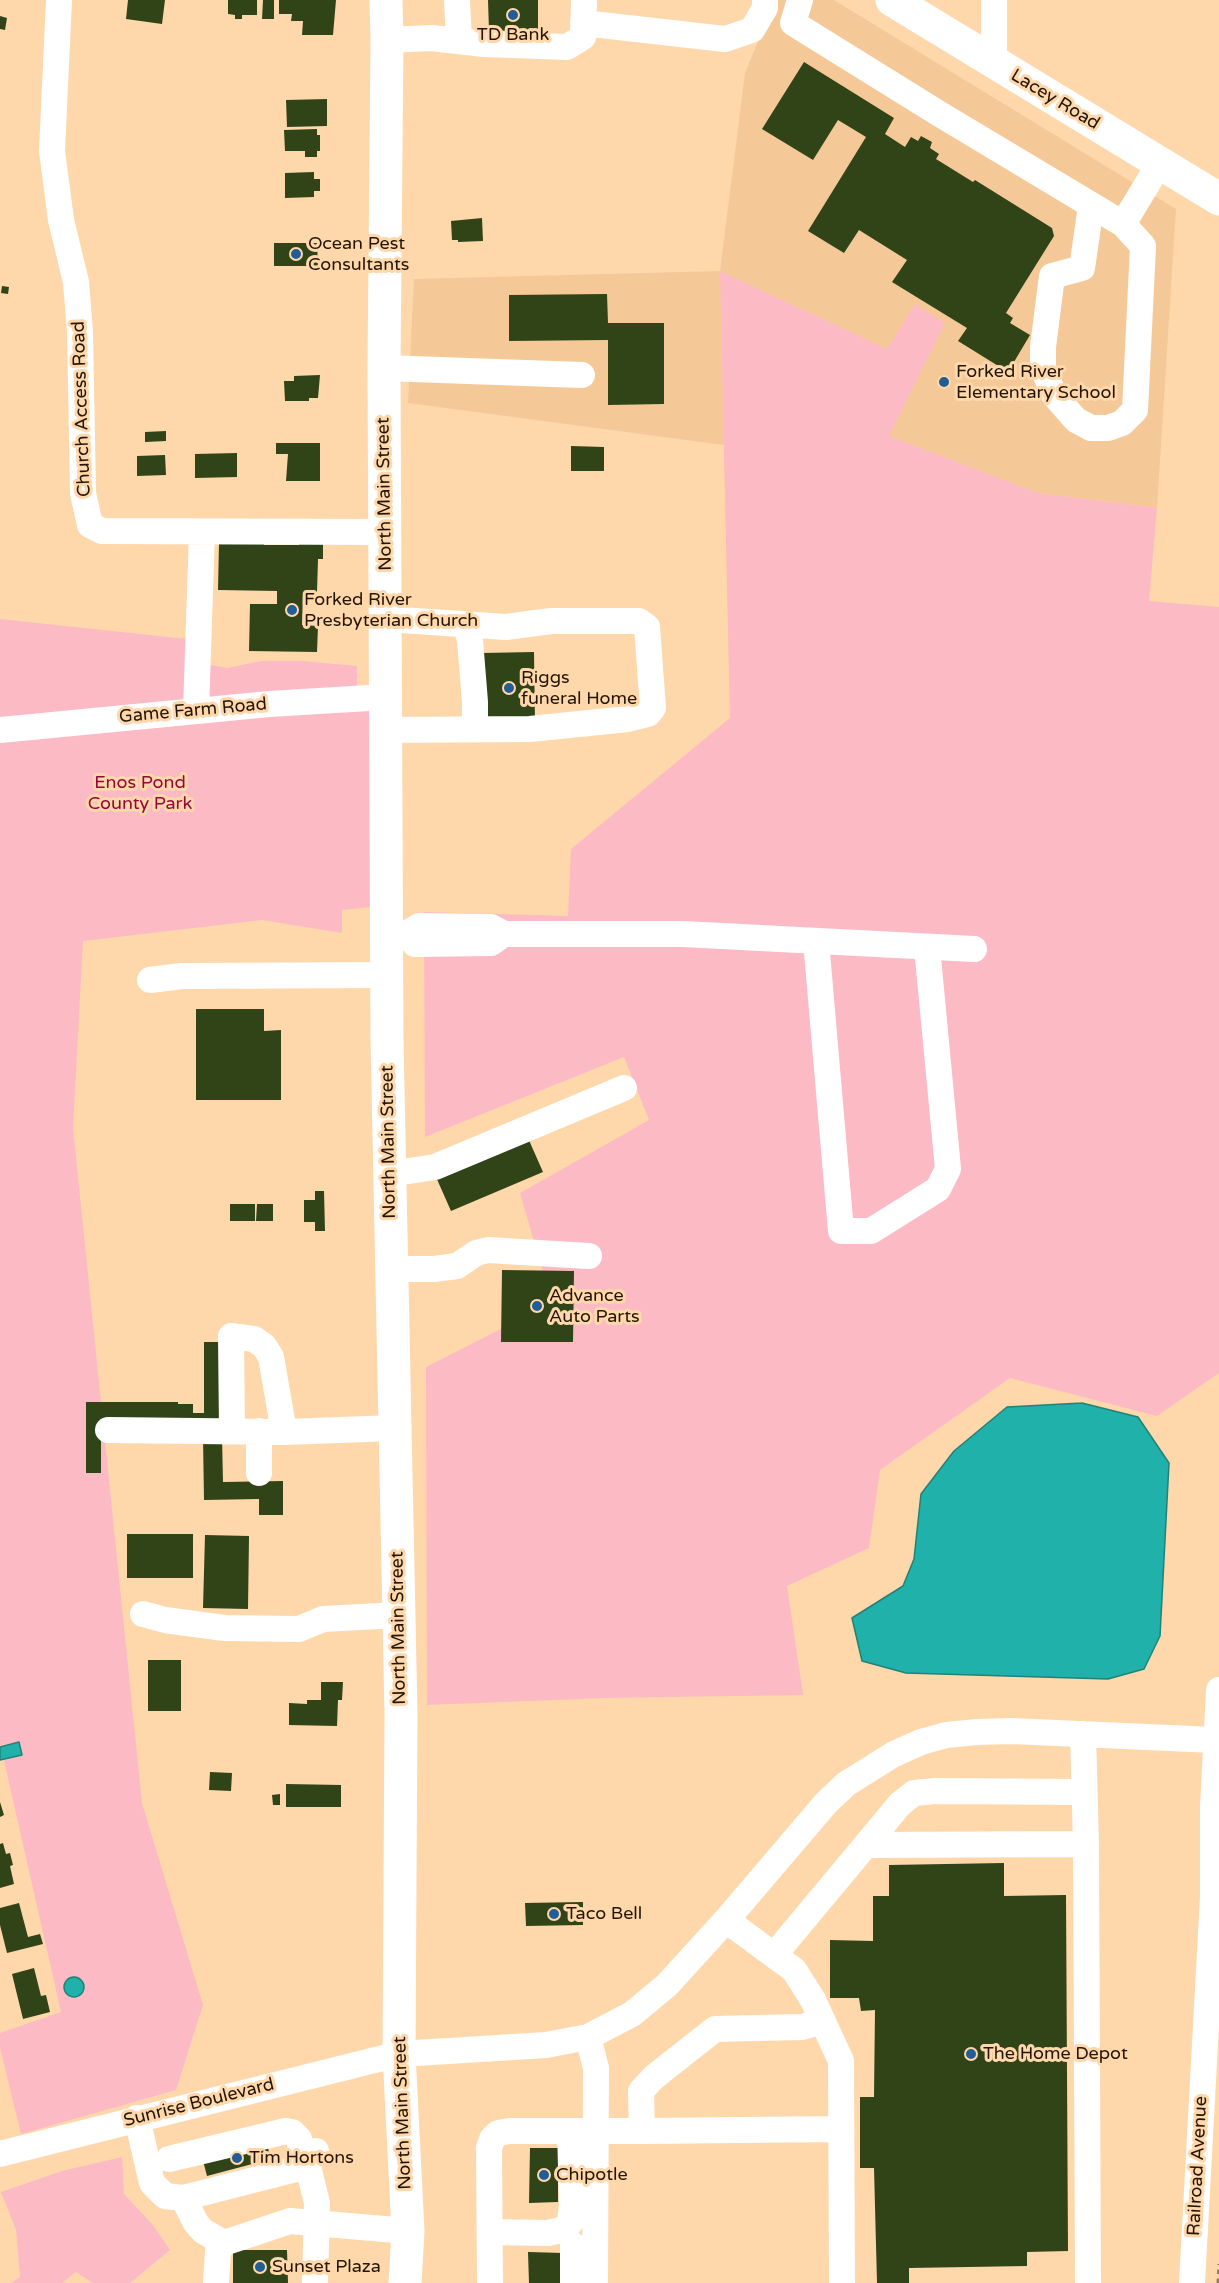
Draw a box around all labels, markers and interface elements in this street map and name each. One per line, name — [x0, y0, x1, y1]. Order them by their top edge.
marker: TD Bank — [506, 8, 520, 22]
place label: TD Bank — [477, 24, 549, 46]
street label: Lacey Road — [1007, 65, 1103, 135]
place label: Ocean Pest Consultants — [308, 233, 409, 276]
marker: Ocean Pest Consultants — [289, 247, 303, 261]
street label: Church Access Road — [68, 321, 96, 497]
place label: Forked River Elementary School — [956, 361, 1116, 404]
marker: Forked River Elementary School — [937, 375, 951, 389]
street label: North Main Street — [373, 417, 397, 571]
place label: Forked River Presbyterian Church — [304, 589, 478, 632]
marker: Forked River Presbyterian Church — [285, 603, 299, 617]
place label: Riggs funeral Home — [521, 667, 637, 710]
marker: Riggs funeral Home — [502, 681, 516, 695]
street label: Game Farm Road — [118, 694, 268, 728]
park label: Enos Pond County Park — [88, 772, 192, 814]
street label: North Main Street — [377, 1065, 401, 1219]
place label: Advance Auto Parts — [549, 1285, 640, 1328]
marker: Advance Auto Parts — [530, 1299, 544, 1313]
street label: North Main Street — [387, 1551, 411, 1705]
place label: Taco Bell — [566, 1903, 642, 1925]
marker: Taco Bell — [547, 1907, 561, 1921]
street label: North Main Street — [390, 2036, 416, 2190]
place label: The Home Depot — [983, 2043, 1128, 2065]
marker: The Home Depot — [964, 2047, 978, 2061]
street label: Sunrise Boulevard — [122, 2074, 276, 2132]
street label: Railroad Avenue — [1184, 2096, 1212, 2236]
place label: Tim Hortons — [249, 2147, 354, 2169]
marker: Tim Hortons — [230, 2151, 244, 2165]
place label: Chipotle — [556, 2164, 628, 2186]
marker: Chipotle — [537, 2168, 551, 2182]
place label: Sunset Plaza — [272, 2256, 381, 2278]
marker: Sunset Plaza — [253, 2260, 267, 2274]

